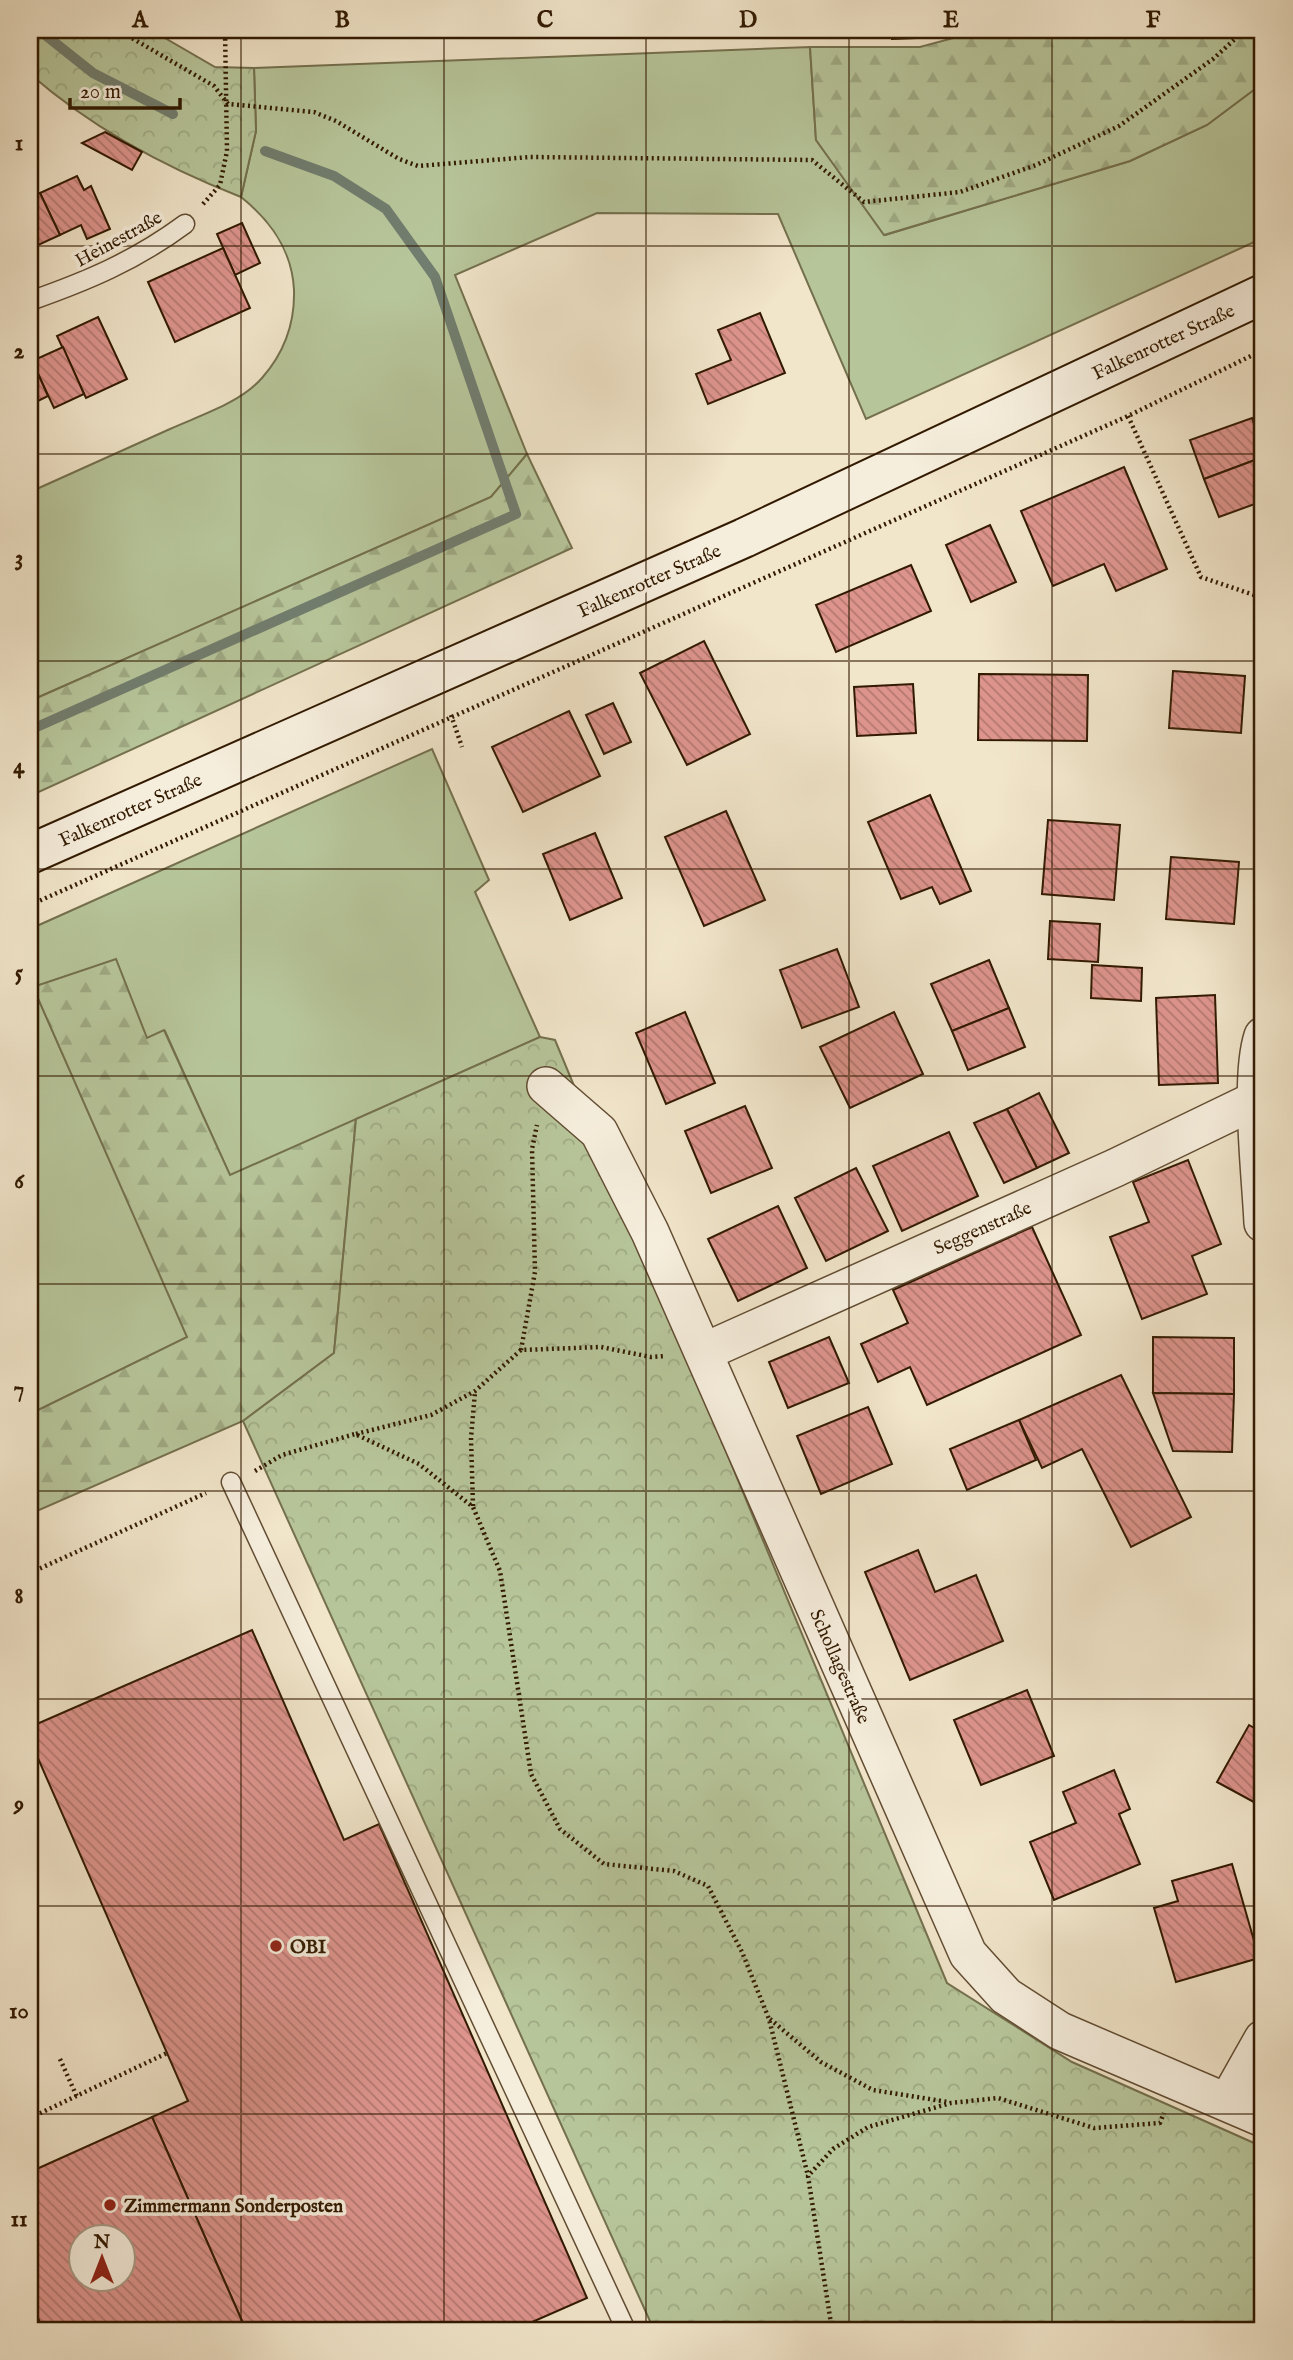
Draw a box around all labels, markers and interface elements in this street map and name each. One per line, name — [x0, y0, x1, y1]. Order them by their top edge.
text: A — [131, 6, 149, 35]
text: B — [334, 6, 350, 35]
text: C — [537, 6, 554, 35]
text: D — [739, 6, 757, 35]
text: E — [943, 6, 959, 35]
text: F — [1146, 6, 1161, 35]
scale bar — [70, 66, 180, 110]
text: 20 m — [80, 79, 121, 106]
text: 1 — [15, 129, 23, 158]
street label: Heinestraße — [71, 206, 167, 273]
street label: Falkenrotter Straße — [1089, 299, 1239, 386]
text: 2 — [14, 337, 25, 366]
street label: Falkenrotter Straße — [575, 539, 725, 624]
text: 3 — [15, 544, 23, 573]
text: 4 — [13, 752, 25, 781]
street label: Falkenrotter Straße — [56, 768, 206, 853]
text: 5 — [15, 959, 24, 988]
text: 6 — [14, 1167, 25, 1196]
street label: Seggenstraße — [930, 1196, 1036, 1261]
text: 7 — [14, 1375, 24, 1404]
text: 8 — [14, 1582, 24, 1611]
street label: Schollagestraße — [803, 1606, 875, 1728]
text: 9 — [13, 1790, 24, 1819]
place label: OBI — [290, 1936, 326, 1960]
marker: OBI — [268, 1938, 284, 1954]
text: 10 — [9, 1997, 29, 2026]
place label: Zimmermann Sonderposten — [124, 2195, 343, 2219]
marker: Zimmermann Sonderposten — [102, 2197, 118, 2213]
text: 11 — [10, 2205, 28, 2234]
north arrow — [66, 2224, 136, 2294]
text: N — [93, 2231, 111, 2255]

